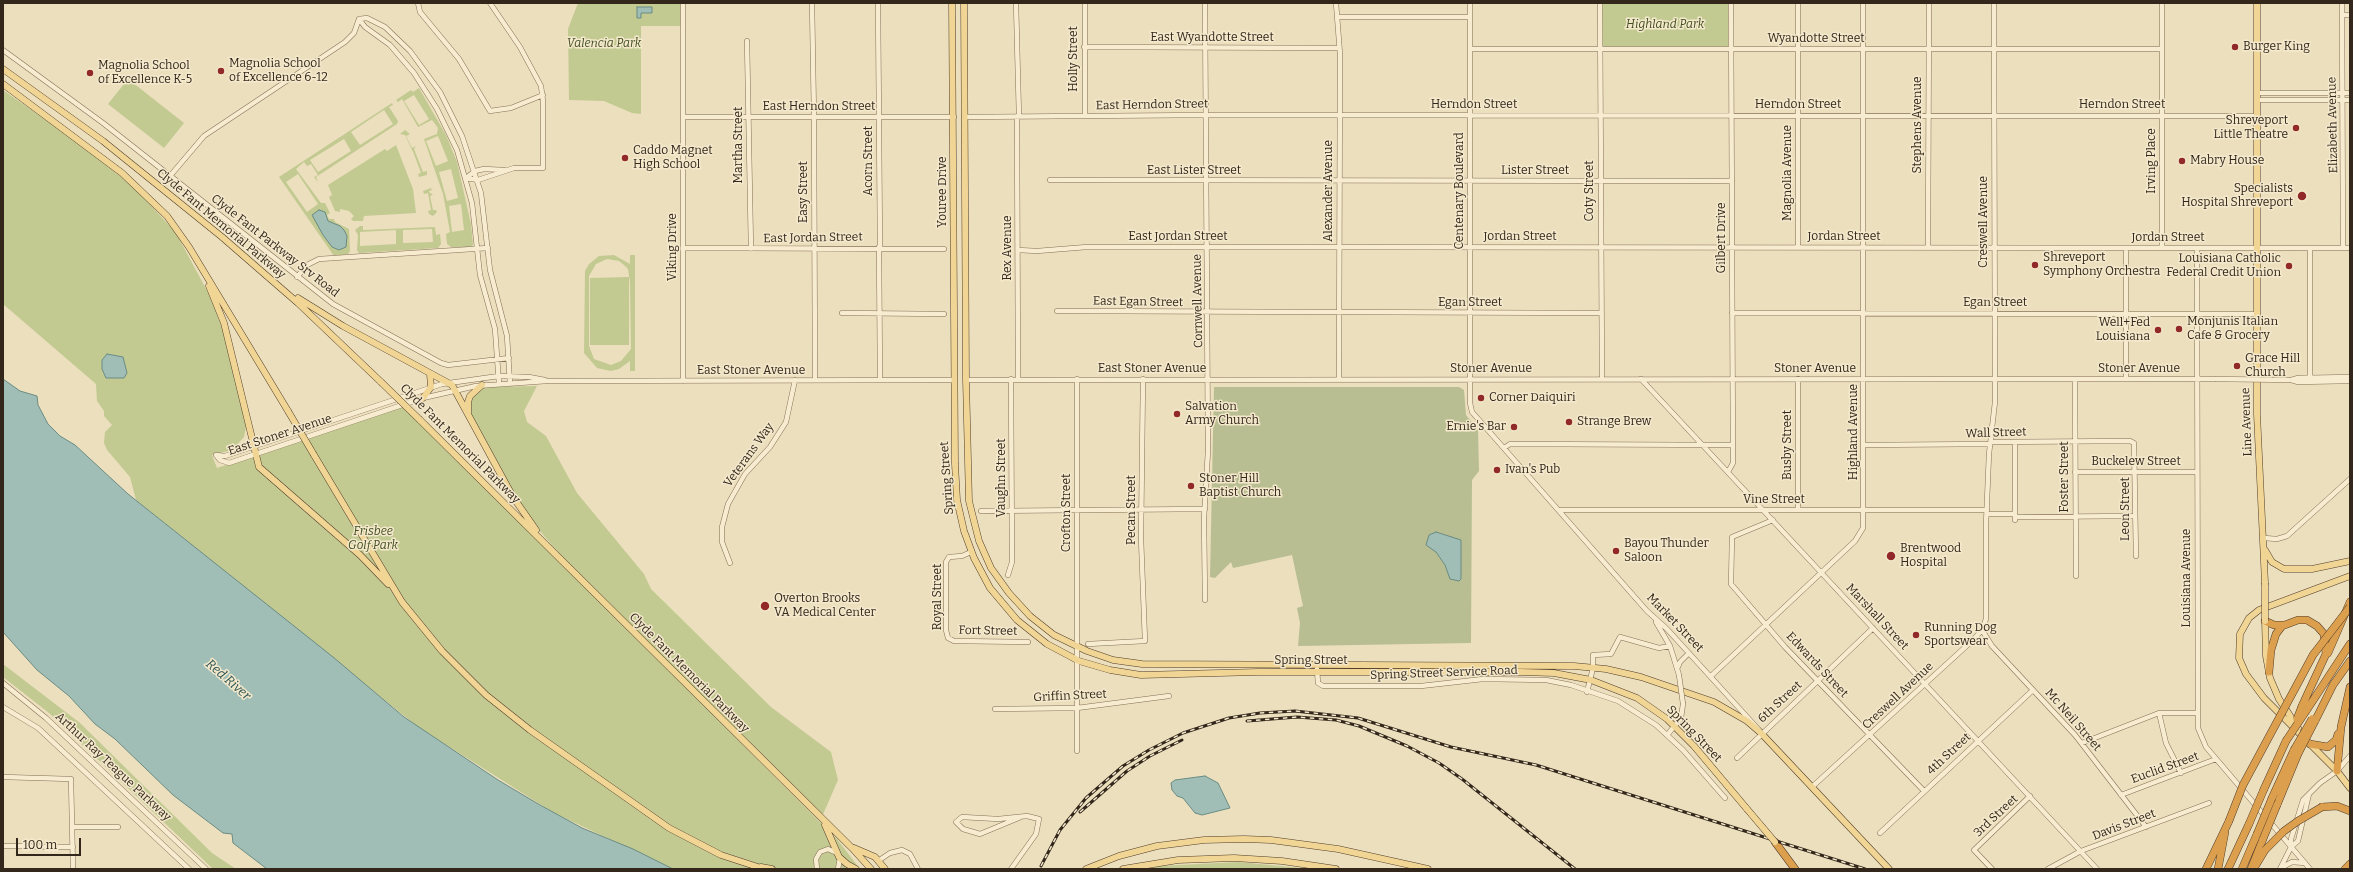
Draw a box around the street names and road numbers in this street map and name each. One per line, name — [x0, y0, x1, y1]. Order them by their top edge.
street label: Holly Street — [1067, 26, 1081, 92]
street label: East Wyandotte Street — [1150, 31, 1274, 45]
street label: Wyandotte Street — [1767, 32, 1865, 46]
street label: Stephens Avenue — [1911, 77, 1925, 173]
street label: Elizabeth Avenue — [2325, 77, 2341, 173]
street label: East Herndon Street — [1095, 97, 1209, 113]
street label: Herndon Street — [1431, 98, 1517, 112]
street label: Herndon Street — [1755, 98, 1841, 112]
street label: Herndon Street — [2079, 98, 2165, 112]
street label: East Herndon Street — [763, 100, 875, 114]
street label: Martha Street — [732, 107, 746, 183]
street label: Magnolia Avenue — [1781, 125, 1795, 221]
street label: Acorn Street — [862, 126, 876, 196]
street label: Irving Place — [2145, 128, 2159, 194]
street label: Centenary Boulevard — [1453, 132, 1467, 250]
street label: Alexander Avenue — [1322, 140, 1336, 242]
street label: Youree Drive — [936, 156, 950, 228]
street label: Coty Street — [1583, 160, 1597, 222]
street label: Easy Street — [797, 161, 811, 223]
street label: East Lister Street — [1147, 164, 1241, 178]
street label: Lister Street — [1501, 164, 1569, 178]
street label: Clyde Fant Memorial Parkway — [154, 166, 288, 282]
street label: Creswell Avenue — [1977, 176, 1991, 268]
street label: Clyde Fant Parkway Srv Road — [208, 191, 342, 301]
street label: Gilbert Drive — [1715, 202, 1729, 274]
street label: Viking Drive — [666, 213, 680, 281]
street label: Rex Avenue — [1001, 215, 1015, 281]
street label: East Jordan Street — [763, 230, 863, 246]
street label: East Jordan Street — [1128, 230, 1228, 244]
street label: Jordan Street — [1483, 230, 1557, 244]
street label: Jordan Street — [1807, 230, 1881, 244]
street label: Jordan Street — [2131, 231, 2205, 245]
street label: Cornwell Avenue — [1190, 254, 1206, 348]
street label: East Egan Street — [1093, 294, 1183, 310]
street label: Egan Street — [1438, 296, 1502, 310]
street label: Egan Street — [1963, 296, 2027, 310]
street label: East Stoner Avenue — [1098, 362, 1206, 376]
street label: Stoner Avenue — [1450, 362, 1532, 376]
street label: Stoner Avenue — [1774, 362, 1856, 376]
street label: Stoner Avenue — [2098, 362, 2180, 376]
street label: East Stoner Avenue — [697, 364, 805, 378]
street label: Clyde Fant Memorial Parkway — [397, 381, 523, 507]
street label: Highland Avenue — [1847, 384, 1861, 480]
street label: Line Avenue — [2239, 387, 2255, 457]
street label: Busby Street — [1781, 410, 1795, 480]
street label: East Stoner Avenue — [226, 411, 334, 459]
street label: Veterans Way — [721, 420, 777, 490]
street label: Wall Street — [1965, 425, 2027, 441]
street label: Vaughn Street — [995, 438, 1009, 518]
street label: Spring Street — [937, 441, 957, 515]
street label: Foster Street — [2058, 441, 2072, 513]
street label: Buckelew Street — [2091, 455, 2181, 469]
street label: Crofton Street — [1060, 474, 1074, 552]
street label: Pecan Street — [1125, 475, 1139, 545]
street label: Leon Street — [2119, 477, 2133, 541]
street label: Vine Street — [1743, 493, 1805, 507]
street label: Louisiana Avenue — [2180, 529, 2194, 627]
street label: Royal Street — [931, 564, 945, 630]
street label: Marshall Street — [1843, 581, 1911, 653]
street label: Market Street — [1644, 591, 1706, 655]
street label: Clyde Fant Memorial Parkway — [626, 610, 752, 736]
street label: Fort Street — [958, 623, 1018, 639]
street label: Edwards Street — [1783, 629, 1851, 701]
street label: Spring Street — [1274, 654, 1348, 668]
street label: Creswell Avenue — [1859, 659, 1937, 733]
street label: Spring Street Service Road — [1370, 663, 1518, 683]
street label: 6th Street — [1755, 678, 1805, 726]
street label: Mc Neil Street — [2042, 686, 2104, 754]
street label: Griffin Street — [1033, 687, 1107, 705]
street label: Spring Street — [1663, 703, 1725, 765]
street label: Arthur Ray Teague Parkway — [52, 710, 174, 824]
street label: 4th Street — [1924, 730, 1974, 778]
street label: Euclid Street — [2129, 749, 2201, 787]
street label: 3rd Street — [1971, 792, 2021, 840]
street label: Davis Street — [2090, 806, 2158, 844]

